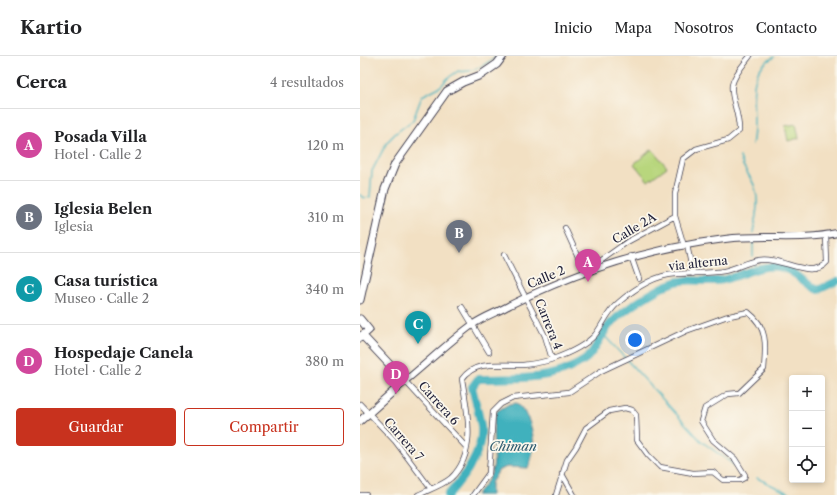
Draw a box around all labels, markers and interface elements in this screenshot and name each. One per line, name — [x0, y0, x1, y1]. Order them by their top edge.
text: Kartio — [20, 16, 82, 39]
text: Inicio — [554, 19, 592, 37]
text: Mapa — [614, 19, 652, 37]
text: Nosotros — [674, 19, 734, 37]
text: Contacto — [756, 19, 817, 37]
text: Cerca — [16, 72, 67, 92]
text: 4 resultados — [270, 74, 344, 90]
text: Posada Villa — [54, 127, 147, 146]
text: A — [24, 137, 34, 153]
text: 120 m — [307, 137, 344, 153]
text: Hotel · Calle 2 — [54, 146, 142, 162]
text: Iglesia Belen — [54, 199, 152, 218]
text: B — [24, 209, 34, 225]
text: 310 m — [308, 209, 344, 225]
street label: Calle 2A — [609, 209, 660, 247]
text: Iglesia — [54, 218, 93, 234]
pin: B — [446, 220, 472, 253]
pin: A — [575, 249, 601, 282]
street label: via alterna — [667, 252, 729, 274]
street label: Calle 2 — [525, 262, 567, 292]
text: Casa turística — [54, 271, 158, 290]
text: C — [24, 281, 34, 297]
text: 340 m — [306, 281, 344, 297]
text: Museo · Calle 2 — [54, 290, 149, 306]
street label: Carrera 4 — [532, 296, 566, 352]
pin: C — [405, 311, 431, 344]
your location — [625, 330, 645, 350]
text: Hospedaje Canela — [54, 343, 193, 362]
text: D — [23, 353, 35, 369]
text: 380 m — [305, 353, 344, 369]
pin: D — [383, 361, 409, 394]
text: Hotel · Calle 2 — [54, 362, 142, 378]
map controls — [789, 375, 825, 483]
button: + — [789, 375, 825, 411]
street label: Carrera 6 — [415, 378, 463, 428]
button: Guardar — [16, 408, 176, 446]
button: Compartir — [184, 408, 344, 446]
button: − — [789, 411, 825, 447]
street label: Carrera 7 — [381, 414, 427, 464]
water label: Chiman — [489, 438, 537, 454]
button: locate — [789, 447, 825, 483]

